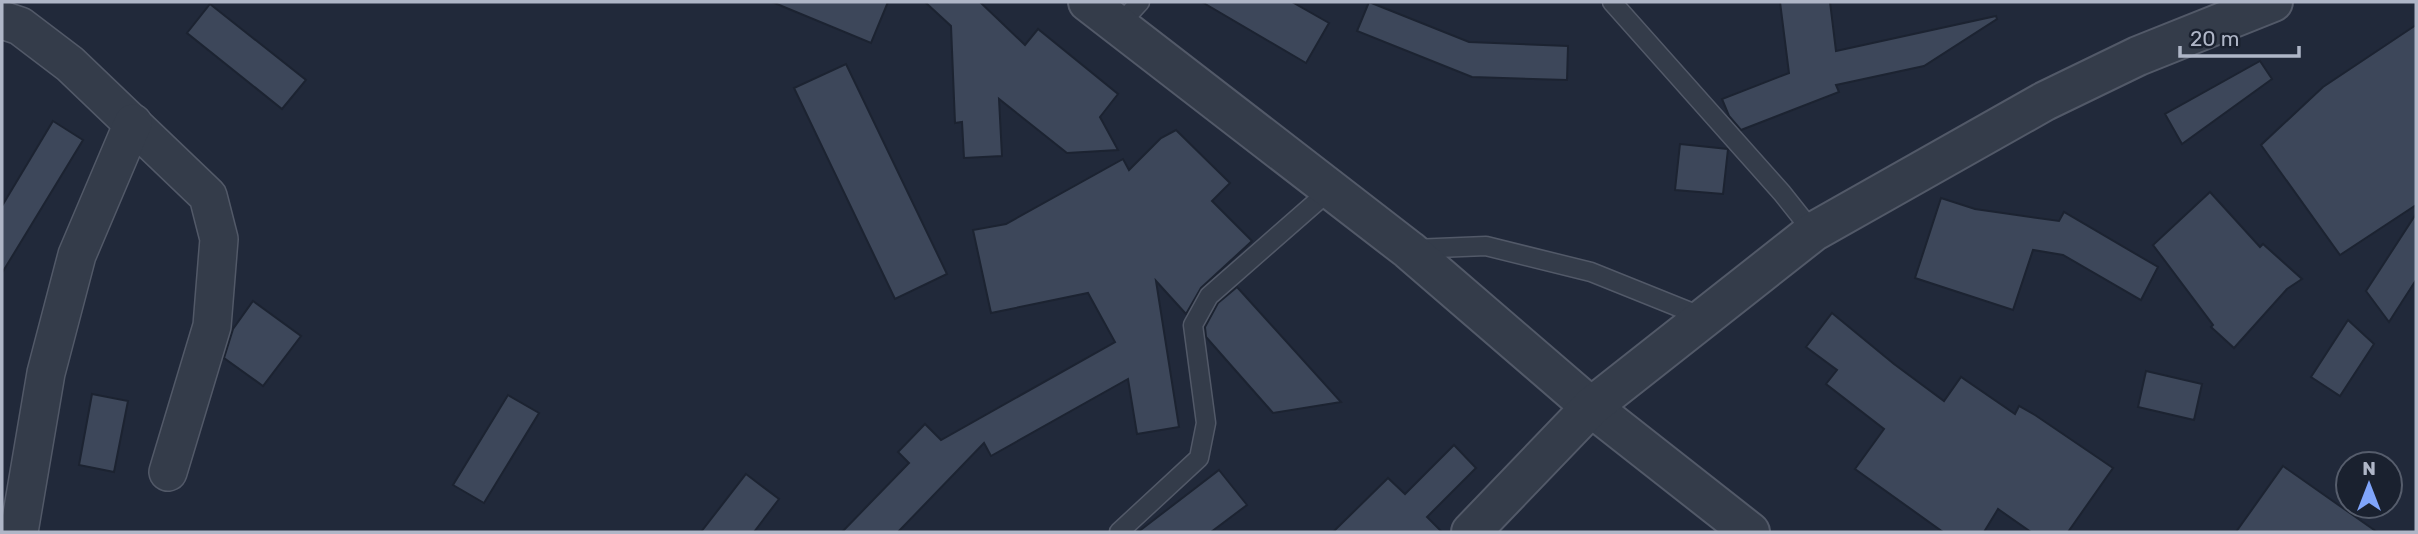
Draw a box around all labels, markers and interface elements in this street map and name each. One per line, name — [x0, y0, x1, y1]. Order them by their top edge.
scale bar — [2180, 14, 2299, 58]
text: 20 m — [2190, 26, 2239, 51]
north arrow — [2334, 450, 2404, 520]
text: N — [2362, 457, 2376, 480]

